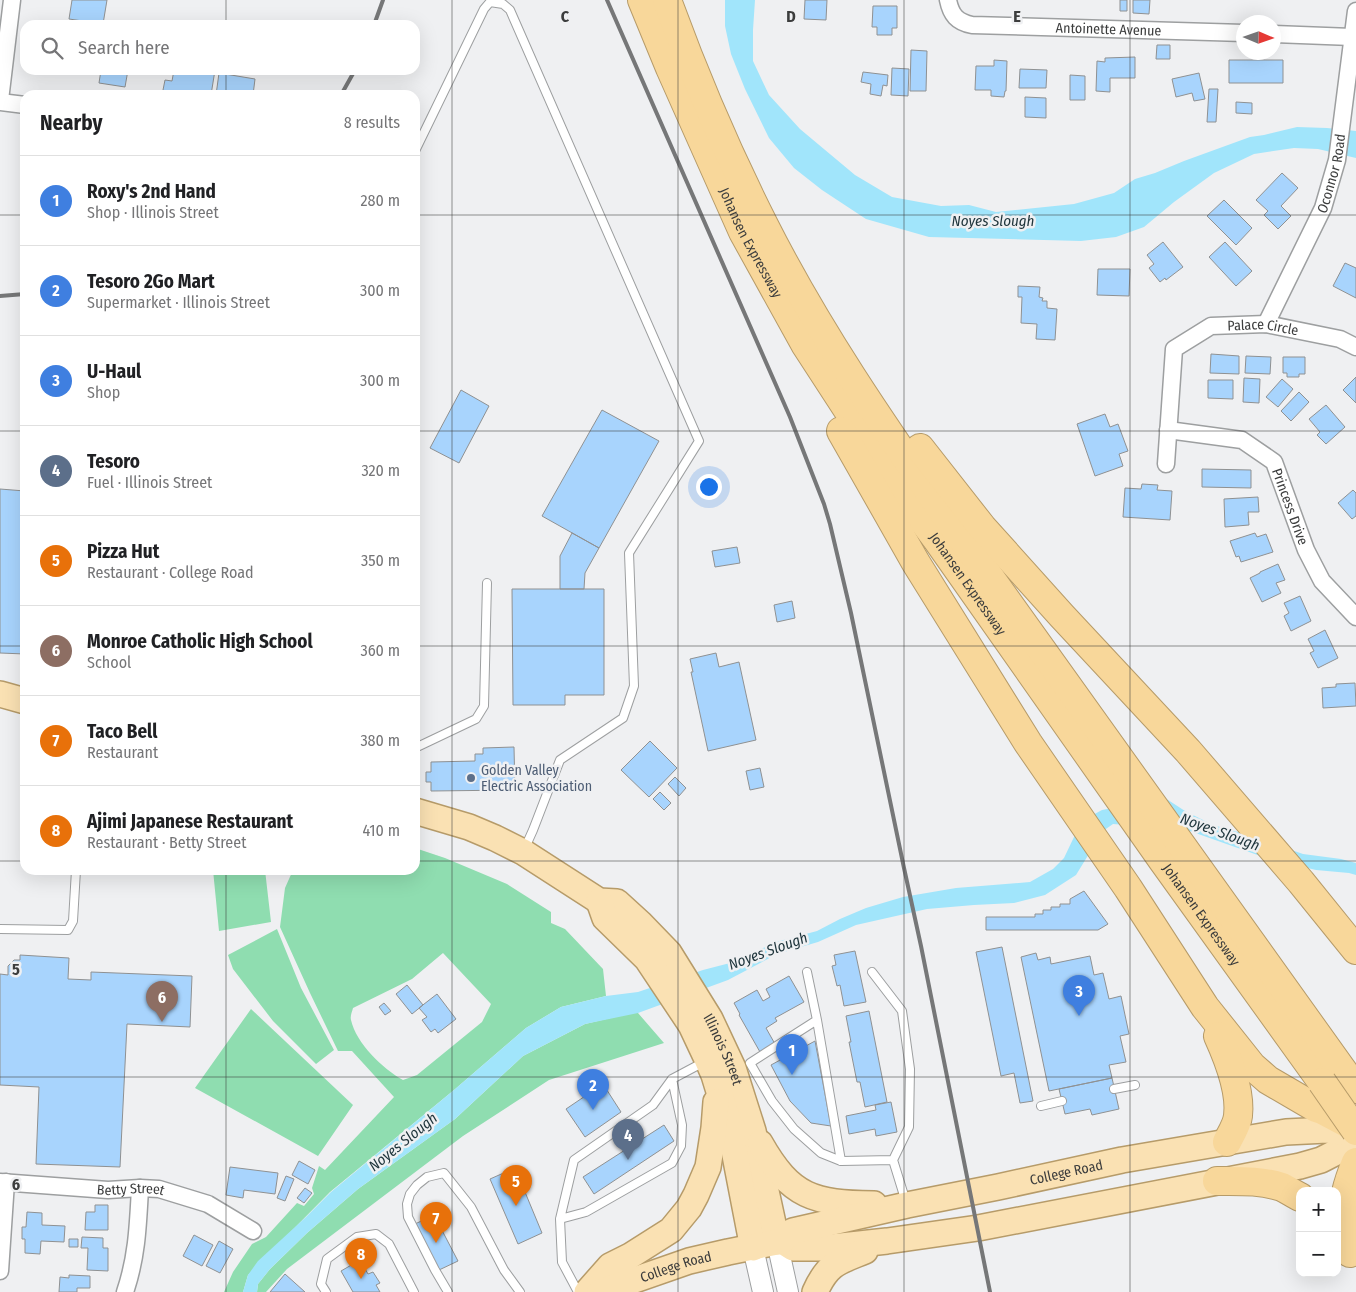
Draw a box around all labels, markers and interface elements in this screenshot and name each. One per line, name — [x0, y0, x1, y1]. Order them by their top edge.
text: C — [561, 7, 570, 26]
text: D — [786, 7, 796, 26]
text: E — [1013, 7, 1021, 26]
north arrow — [1236, 15, 1281, 60]
street label: Antoinette Avenue — [1056, 19, 1162, 39]
search box — [20, 20, 420, 75]
icon: search — [38, 34, 66, 62]
text: Search here — [78, 36, 170, 59]
text: Nearby — [40, 110, 102, 136]
text: 8 results — [344, 113, 400, 132]
street label: Oconnor Road — [1313, 133, 1349, 216]
text: Roxy's 2nd Hand — [87, 180, 216, 203]
street label: Johansen Expressway — [716, 185, 787, 301]
text: 1 — [53, 191, 59, 210]
text: 280 m — [361, 191, 400, 210]
text: Shop · Illinois Street — [87, 203, 219, 222]
water label: Noyes Slough — [952, 212, 1034, 230]
text: Tesoro 2Go Mart — [87, 270, 215, 293]
text: 2 — [52, 281, 60, 300]
text: 300 m — [360, 281, 400, 300]
text: Supermarket · Illinois Street — [87, 293, 270, 312]
street label: Palace Circle — [1227, 315, 1300, 339]
text: U-Haul — [87, 360, 141, 383]
text: 3 — [52, 371, 60, 390]
text: 300 m — [360, 371, 400, 390]
text: Shop — [87, 383, 120, 402]
text: Tesoro — [87, 450, 140, 473]
text: 4 — [52, 461, 60, 480]
text: 320 m — [361, 461, 400, 480]
street label: Princess Drive — [1269, 466, 1312, 547]
text: Fuel · Illinois Street — [87, 473, 212, 492]
your location — [696, 474, 722, 500]
street label: Johansen Expressway — [926, 529, 1010, 639]
text: Pizza Hut — [87, 540, 159, 563]
text: 5 — [52, 551, 60, 570]
text: 350 m — [361, 551, 400, 570]
text: Restaurant · College Road — [87, 563, 254, 582]
text: Monroe Catholic High School — [87, 630, 313, 653]
text: 6 — [52, 641, 60, 660]
text: 360 m — [360, 641, 400, 660]
text: School — [87, 653, 131, 672]
text: Taco Bell — [87, 720, 157, 743]
text: 7 — [53, 731, 59, 750]
text: 380 m — [360, 731, 400, 750]
text: Restaurant — [87, 743, 158, 762]
place label: Golden Valley Electric Association — [481, 762, 592, 795]
marker: Golden Valley Electric Association — [465, 772, 477, 784]
water label: Noyes Slough — [1178, 809, 1262, 855]
text: Ajimi Japanese Restaurant — [87, 810, 293, 833]
text: 8 — [52, 821, 60, 840]
text: 410 m — [362, 821, 400, 840]
text: Restaurant · Betty Street — [87, 833, 246, 852]
street label: Johansen Expressway — [1159, 860, 1244, 970]
water label: Noyes Slough — [726, 928, 810, 974]
text: 5 — [12, 960, 20, 979]
pin: 3 — [1063, 975, 1095, 1016]
pin: 6 — [146, 981, 178, 1022]
street label: Illinois Street — [700, 1010, 746, 1087]
pin: 1 — [776, 1034, 808, 1075]
pin: 2 — [577, 1069, 609, 1110]
water label: Noyes Slough — [365, 1109, 441, 1175]
pin: 4 — [612, 1119, 644, 1160]
street label: College Road — [1028, 1156, 1104, 1188]
pin: 5 — [500, 1165, 532, 1206]
text: 6 — [12, 1175, 20, 1194]
street label: Betty Street — [96, 1179, 167, 1199]
map controls — [1296, 1187, 1341, 1277]
button: + — [1296, 1187, 1341, 1232]
pin: 7 — [420, 1202, 452, 1243]
button: − — [1296, 1232, 1341, 1277]
pin: 8 — [345, 1238, 377, 1279]
street label: College Road — [638, 1248, 713, 1286]

